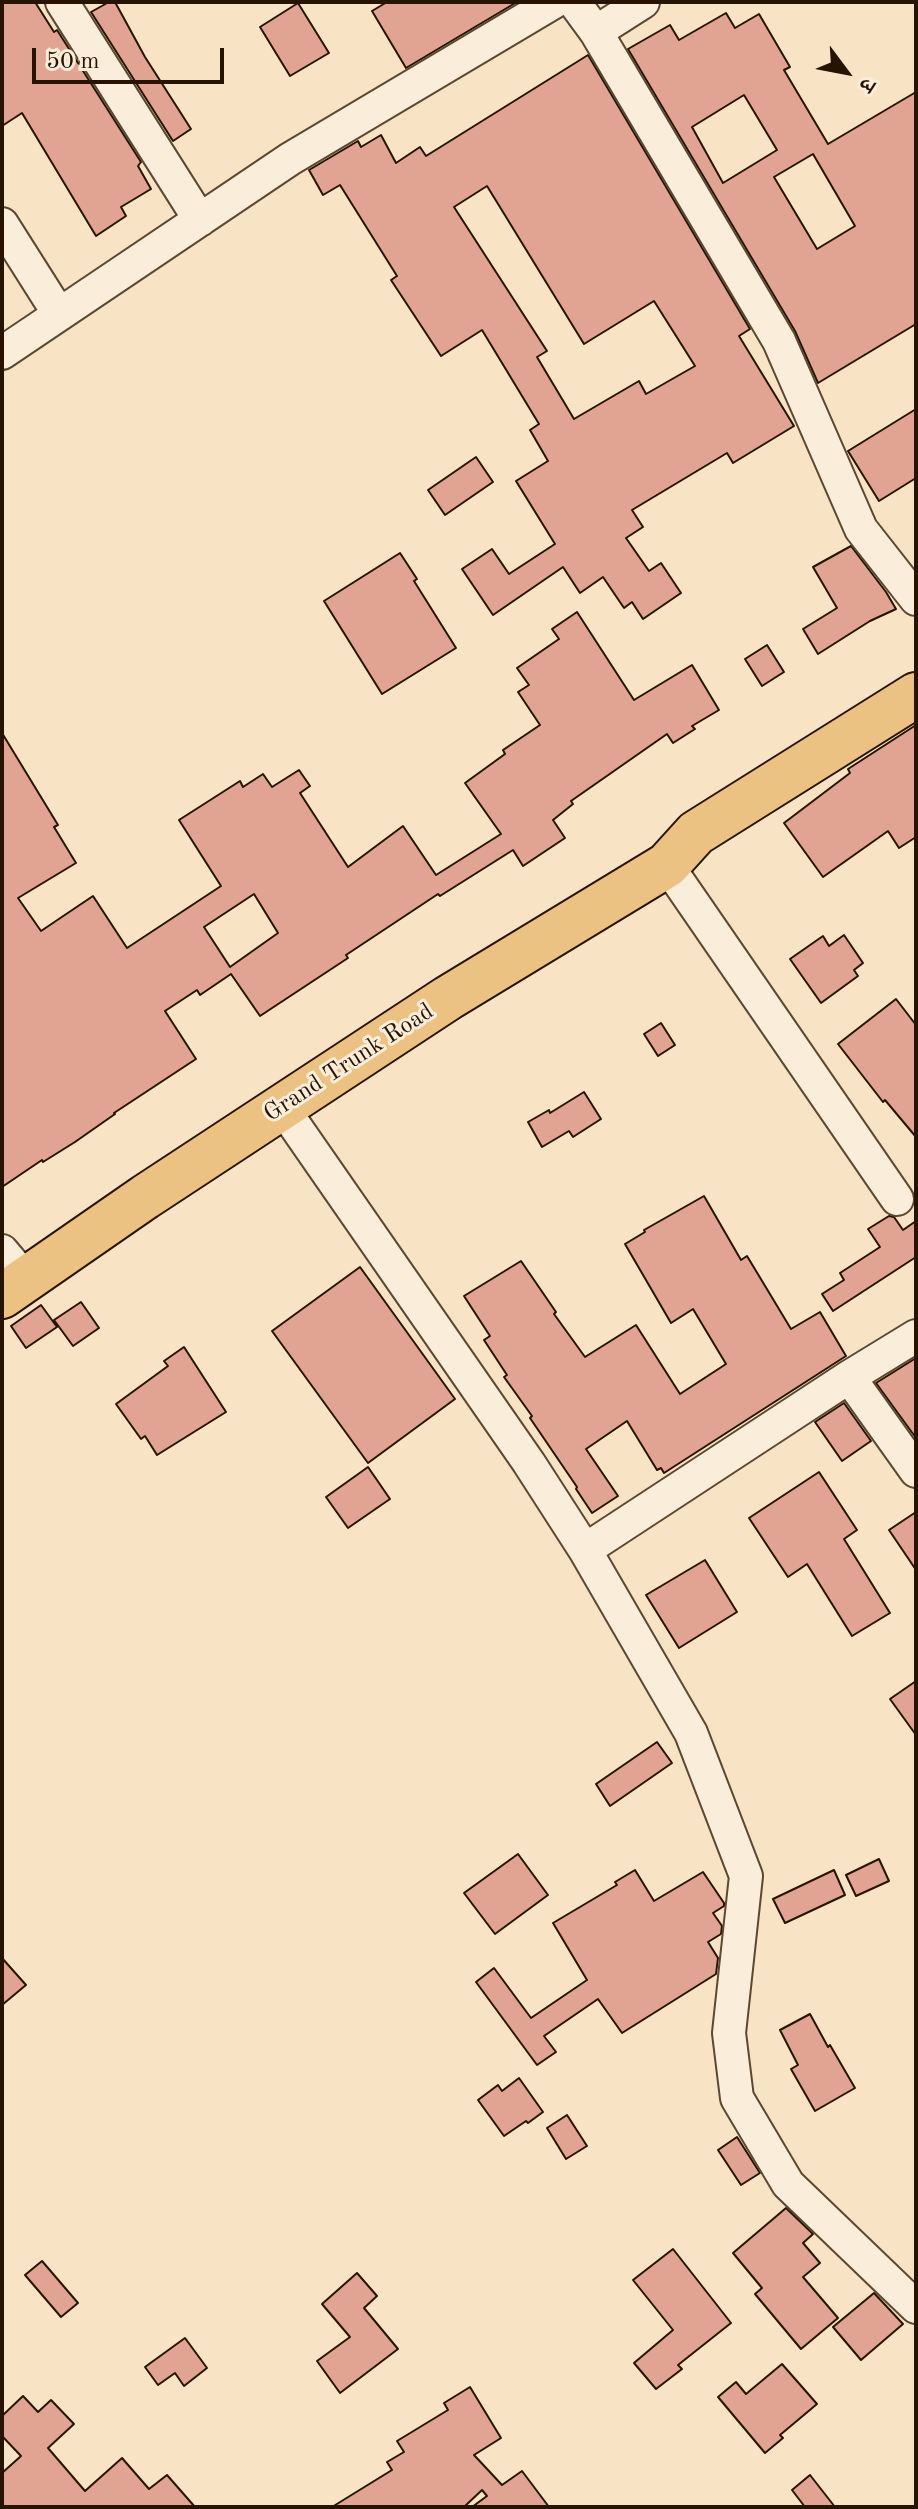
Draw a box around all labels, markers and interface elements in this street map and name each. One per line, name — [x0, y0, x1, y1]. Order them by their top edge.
scale bar — [36, 32, 228, 82]
north arrow — [806, 32, 886, 112]
text: 50 m — [46, 50, 100, 74]
text: उ — [854, 74, 879, 95]
street label: Grand Trunk Road — [259, 997, 439, 1129]

